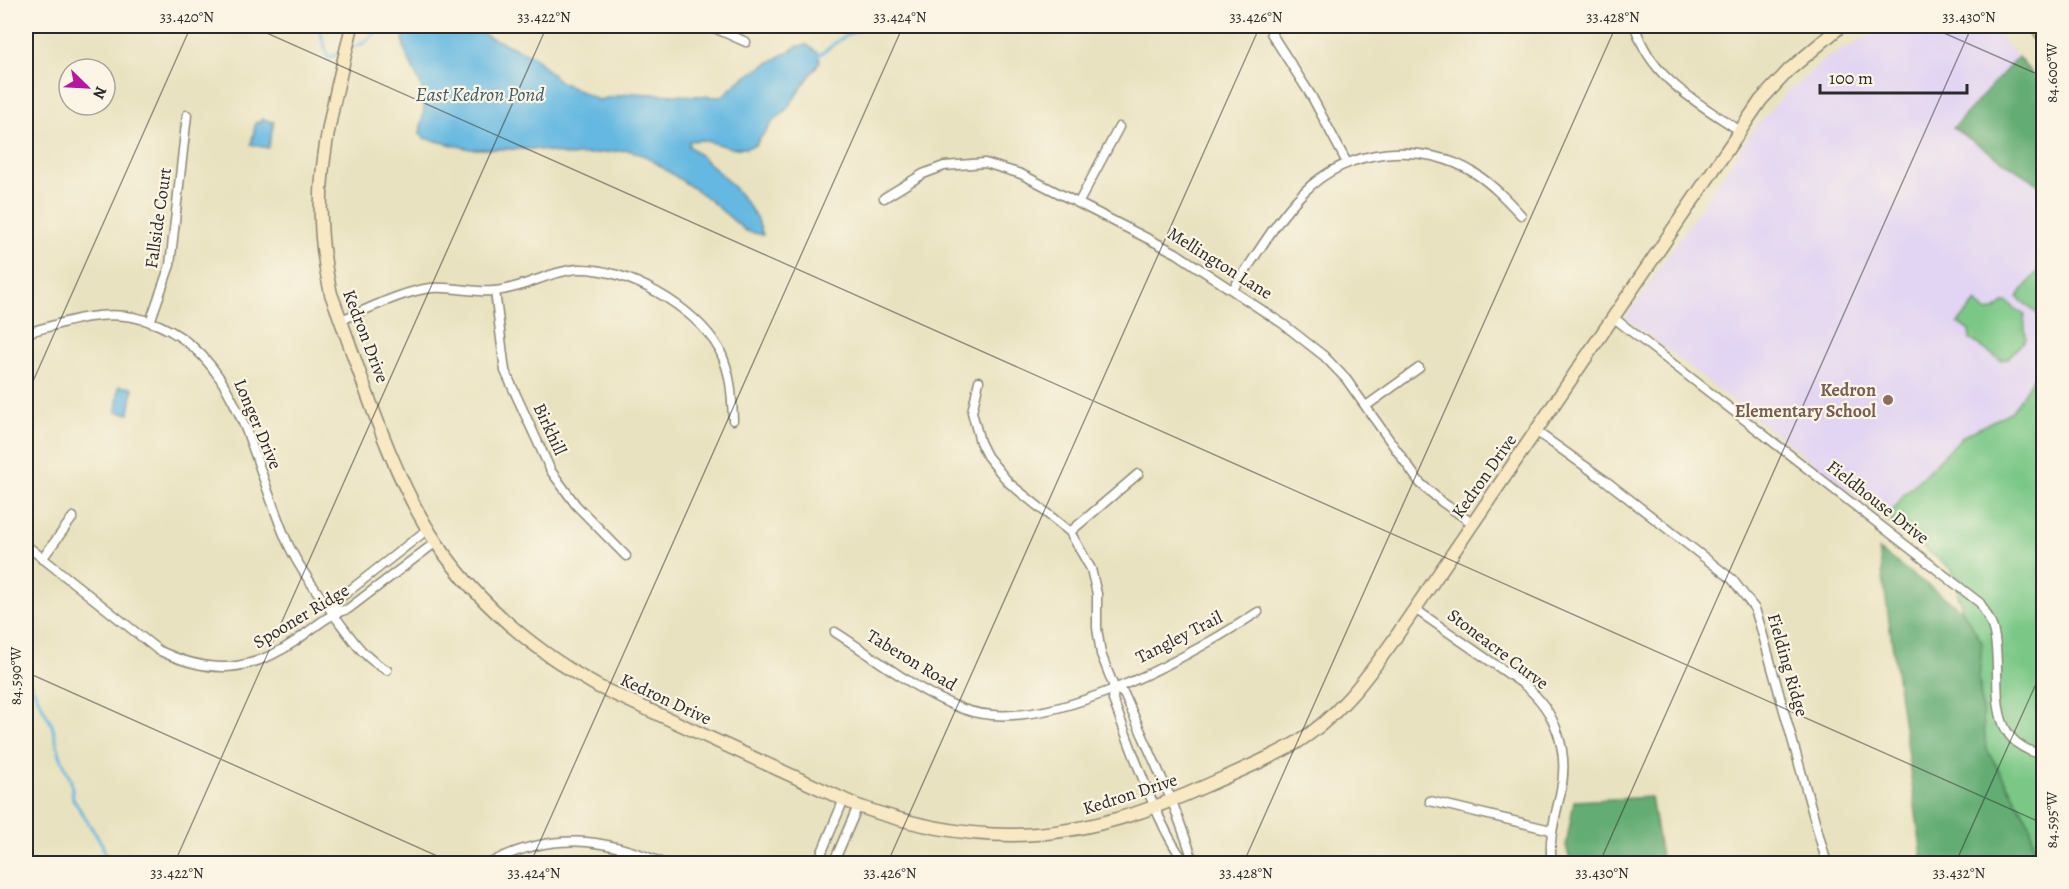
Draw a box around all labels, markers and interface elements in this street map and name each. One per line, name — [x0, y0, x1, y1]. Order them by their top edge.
text: 33.420°N — [160, 7, 214, 27]
text: 33.422°N — [517, 7, 571, 27]
text: 33.424°N — [873, 7, 927, 27]
text: 33.426°N — [1229, 7, 1283, 27]
text: 33.428°N — [1586, 7, 1640, 27]
text: 33.430°N — [1942, 7, 1996, 27]
text: 84.600°W — [2042, 43, 2062, 103]
north arrow — [57, 57, 117, 117]
scale bar — [1820, 57, 1967, 95]
text: 100 m — [1829, 66, 1873, 90]
water label: East Kedron Pond — [416, 81, 545, 108]
text: N — [87, 83, 112, 103]
street label: Fallside Court — [139, 166, 177, 270]
street label: Mellington Lane — [1163, 221, 1277, 305]
street label: Kedron Drive — [337, 286, 395, 386]
street label: Longer Drive — [228, 375, 288, 473]
place label: Kedron Elementary School — [1735, 378, 1876, 423]
marker: Kedron Elementary School — [1881, 393, 1895, 407]
street label: Birkhill — [528, 399, 573, 460]
street label: Kedron Drive — [1446, 429, 1522, 523]
street label: Fieldhouse Drive — [1822, 454, 1934, 550]
street label: Spooner Ridge — [249, 578, 353, 654]
street label: Stoneacre Curve — [1443, 603, 1553, 695]
street label: Tangley Trail — [1132, 605, 1227, 669]
street label: Fielding Ridge — [1762, 611, 1814, 719]
street label: Taberon Road — [862, 624, 962, 696]
text: 84.590°W — [6, 647, 26, 705]
street label: Kedron Drive — [617, 667, 715, 731]
street label: Kedron Drive — [1080, 767, 1180, 821]
text: 84.595°W — [2042, 792, 2062, 848]
text: 33.422°N — [150, 863, 204, 883]
text: 33.424°N — [507, 863, 561, 883]
text: 33.426°N — [863, 863, 917, 883]
text: 33.428°N — [1219, 863, 1273, 883]
text: 33.430°N — [1575, 863, 1629, 883]
text: 33.432°N — [1933, 863, 1985, 883]

